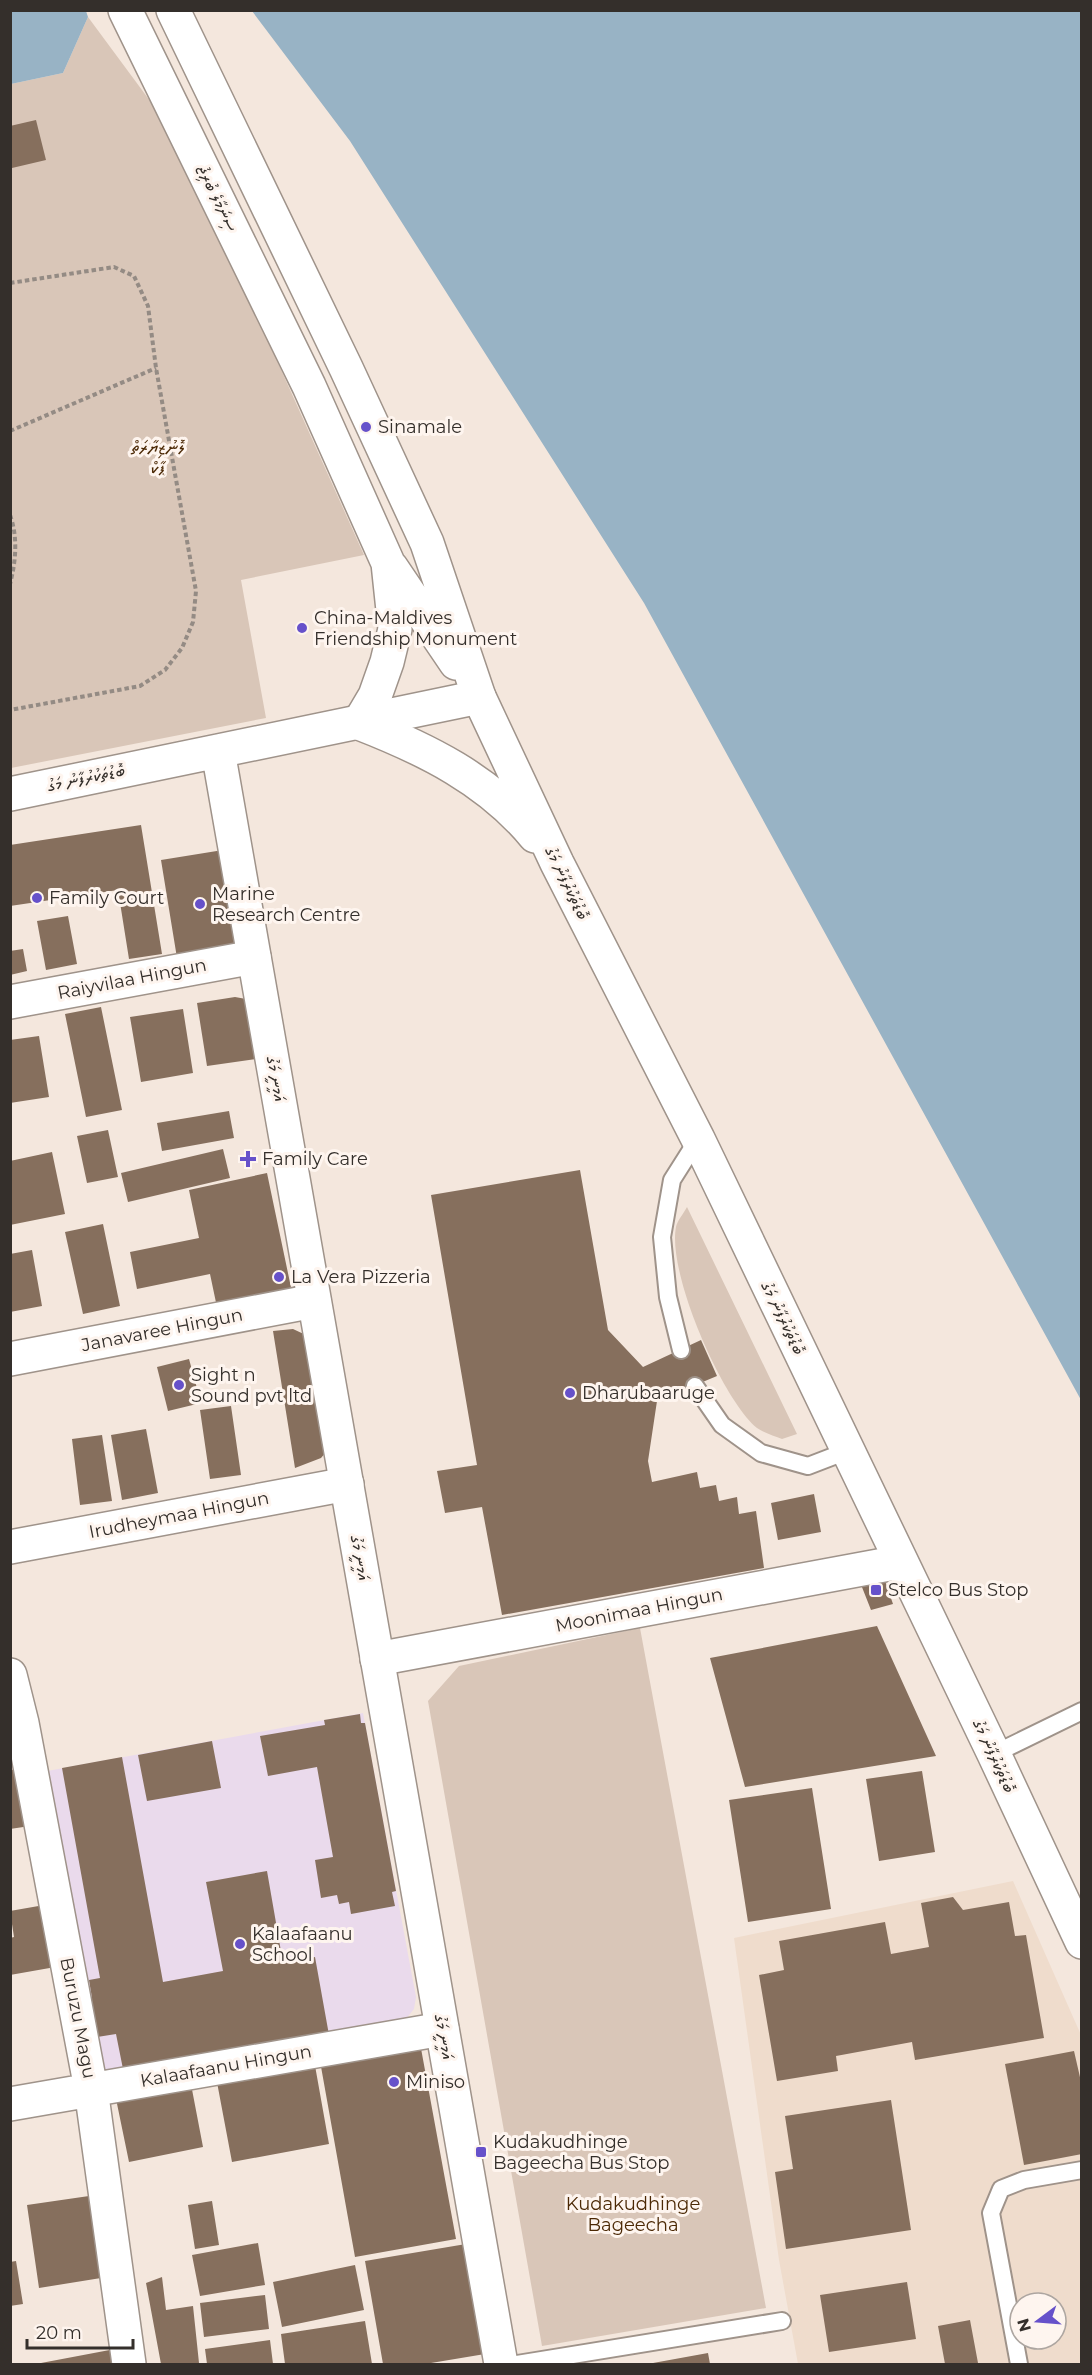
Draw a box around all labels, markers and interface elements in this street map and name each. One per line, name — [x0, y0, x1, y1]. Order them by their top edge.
street label: ސިނަމާލެ ބުރިޖު — [191, 161, 243, 236]
place label: Sinamale — [378, 416, 462, 438]
marker: Sinamale — [359, 420, 373, 434]
park label: ލޮނުޒިޔާރަތް ޕާކް — [130, 436, 186, 479]
place label: China-Maldives Friendship Monument — [314, 607, 517, 650]
marker: China-Maldives Friendship Monument — [295, 621, 309, 635]
street label: ބޮޑުތަކުރުފާނު މަގު — [44, 759, 127, 797]
street label: ބޮޑުތަކުރުފާނު މަގު — [539, 842, 594, 923]
place label: Marine Research Centre — [212, 883, 360, 926]
place label: Family Court — [49, 887, 164, 909]
marker: Family Court — [30, 891, 44, 905]
marker: Marine Research Centre — [193, 897, 207, 911]
street label: Raiyvilaa Hingun — [55, 954, 209, 1004]
street label: އަމީނީ މަގު — [260, 1054, 291, 1104]
place label: Family Care — [262, 1148, 368, 1170]
marker: Family Care — [239, 1150, 257, 1168]
place label: La Vera Pizzeria — [291, 1266, 431, 1288]
marker: La Vera Pizzeria — [272, 1270, 286, 1284]
street label: ބޮޑުތަކުރުފާނު މަގު — [755, 1277, 810, 1358]
street label: Janavaree Hingun — [78, 1304, 245, 1357]
place label: Sight n Sound pvt ltd — [191, 1364, 312, 1407]
marker: Sight n Sound pvt ltd — [172, 1378, 186, 1392]
place label: Dharubaaruge — [582, 1382, 715, 1404]
marker: Dharubaaruge — [563, 1386, 577, 1400]
street label: Irudheymaa Hingun — [87, 1487, 271, 1543]
street label: އަމީނީ މަގު — [344, 1533, 375, 1583]
place label: Stelco Bus Stop — [888, 1579, 1028, 1601]
street label: Moonimaa Hingun — [553, 1583, 725, 1637]
marker: Stelco Bus Stop — [869, 1583, 883, 1597]
street label: ބޮޑުތަކުރުފާނު މަގު — [967, 1715, 1021, 1797]
place label: Kalaafaanu School — [252, 1923, 353, 1966]
marker: Kalaafaanu School — [233, 1937, 247, 1951]
street label: Buruzu Magu — [55, 1955, 101, 2081]
street label: އަމީނީ މަގު — [428, 2012, 459, 2062]
street label: Kalaafaanu Hingun — [139, 2040, 313, 2092]
place label: Miniso — [406, 2071, 465, 2093]
marker: Miniso — [387, 2075, 401, 2089]
place label: Kudakudhinge Bageecha Bus Stop — [493, 2131, 669, 2174]
marker: Kudakudhinge Bageecha Bus Stop — [474, 2145, 488, 2159]
park label: Kudakudhinge Bageecha — [566, 2193, 700, 2236]
north arrow — [1008, 2291, 1068, 2351]
scale bar — [27, 2312, 134, 2350]
text: N — [1013, 2316, 1035, 2334]
text: 20 m — [36, 2322, 82, 2344]

